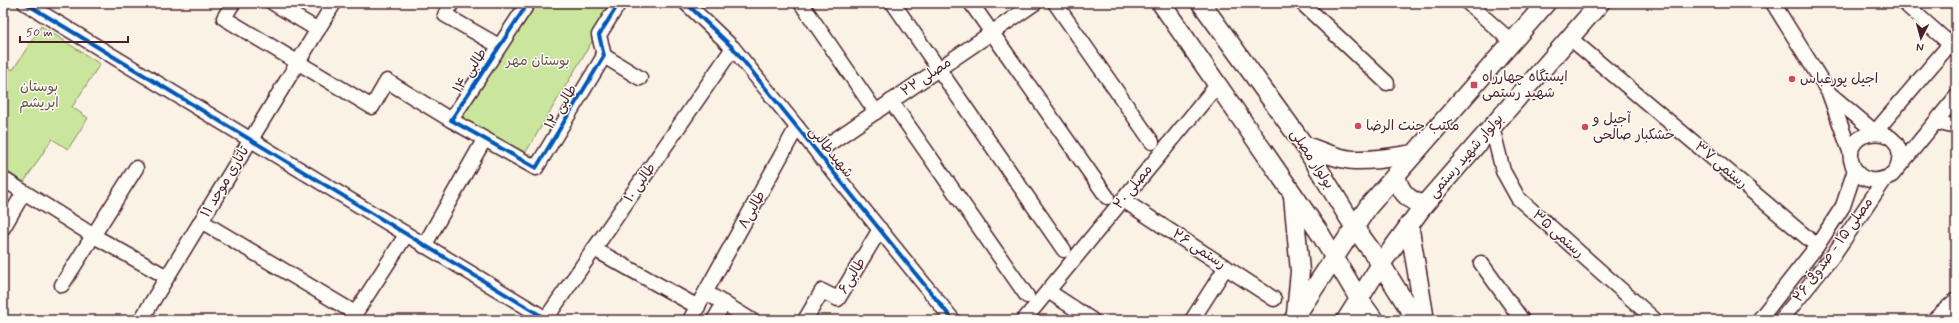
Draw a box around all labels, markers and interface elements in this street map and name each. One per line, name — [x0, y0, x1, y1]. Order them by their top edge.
scale bar — [20, 18, 128, 44]
north arrow — [1901, 18, 1941, 58]
text: 50 m — [26, 25, 53, 41]
text: N — [1916, 40, 1924, 54]
street label: طالبی ۱۴ — [449, 45, 491, 97]
park label: بوستان مهر — [505, 52, 570, 70]
street label: مصلی ۲۲ — [897, 53, 955, 101]
place label: ایستگاه چهارراه شهید رستمی — [1482, 68, 1568, 102]
place label: اجیل پورعباس — [1800, 70, 1878, 88]
marker: اجیل پورعباس — [1787, 74, 1797, 84]
park label: بوستان ابریشم — [19, 78, 59, 113]
marker: ایستگاه چهارراه شهید رستمی — [1469, 80, 1479, 90]
street label: طالبی ۱۲ — [541, 81, 581, 133]
street label: بولوار شهید رستمی — [1424, 110, 1508, 202]
place label: آجیل و خشکبار صالحی — [1592, 110, 1675, 144]
place label: مكتب جنت الرضا — [1366, 117, 1459, 135]
marker: مكتب جنت الرضا — [1353, 121, 1363, 131]
marker: آجیل و خشکبار صالحی — [1580, 122, 1590, 132]
street label: شهیدطالبی — [805, 123, 857, 181]
street label: بولوار مصلی — [1286, 126, 1338, 192]
street label: رستمی ۳۷ — [1691, 138, 1751, 192]
street label: تاتاری موحد ۱۱ — [197, 142, 254, 221]
street label: طالبی ۱۰ — [620, 160, 660, 206]
street label: مصلی ۲۰ — [1109, 161, 1157, 213]
street label: طالبی۸ — [734, 188, 770, 232]
street label: مصلی ۱۵ - صدوقی ۲۶ — [1789, 194, 1877, 306]
street label: رستمی ۳۵ — [1528, 206, 1588, 262]
street label: رستمی ۲۶ — [1169, 225, 1229, 273]
street label: طالبی۶ — [834, 255, 870, 297]

